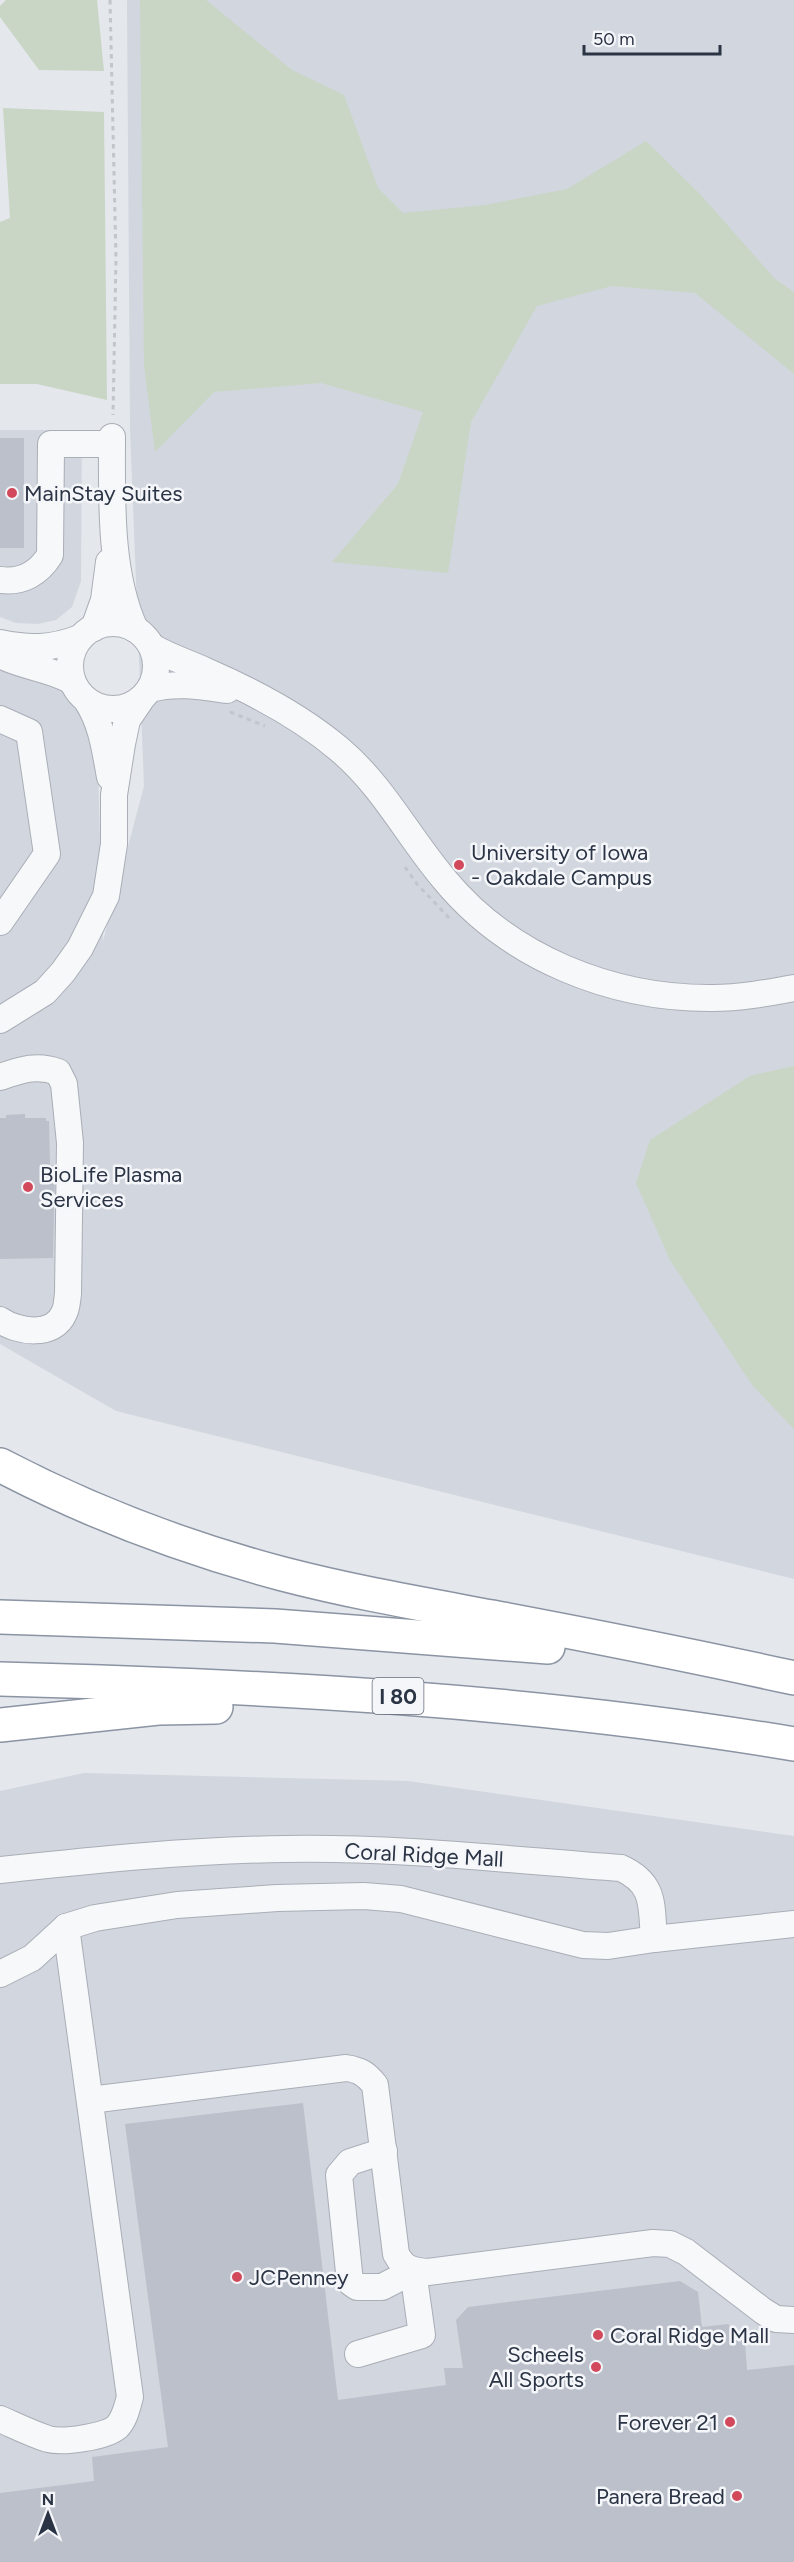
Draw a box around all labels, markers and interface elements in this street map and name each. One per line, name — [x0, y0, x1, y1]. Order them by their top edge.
scale bar — [584, 18, 720, 56]
text: 50 m — [593, 28, 635, 50]
place label: MainStay Suites — [24, 480, 182, 507]
marker: MainStay Suites — [5, 486, 19, 500]
place label: University of Iowa - Oakdale Campus — [471, 839, 652, 891]
marker: University of Iowa - Oakdale Campus — [452, 858, 466, 872]
place label: BioLife Plasma Services — [40, 1161, 182, 1213]
marker: BioLife Plasma Services — [21, 1180, 35, 1194]
road number: I 80 — [372, 1678, 424, 1714]
street label: Coral Ridge Mall — [344, 1837, 504, 1873]
place label: JCPenney — [249, 2264, 349, 2291]
marker: JCPenney — [230, 2270, 244, 2284]
place label: Coral Ridge Mall — [610, 2322, 769, 2349]
marker: Coral Ridge Mall — [591, 2328, 605, 2342]
place label: Scheels All Sports — [489, 2341, 584, 2393]
marker: Scheels All Sports — [589, 2360, 603, 2374]
place label: Forever 21 — [617, 2409, 718, 2436]
marker: Forever 21 — [723, 2415, 737, 2429]
place label: Panera Bread — [596, 2483, 725, 2510]
north arrow — [18, 2484, 78, 2544]
marker: Panera Bread — [730, 2489, 744, 2503]
text: N — [42, 2490, 54, 2509]

